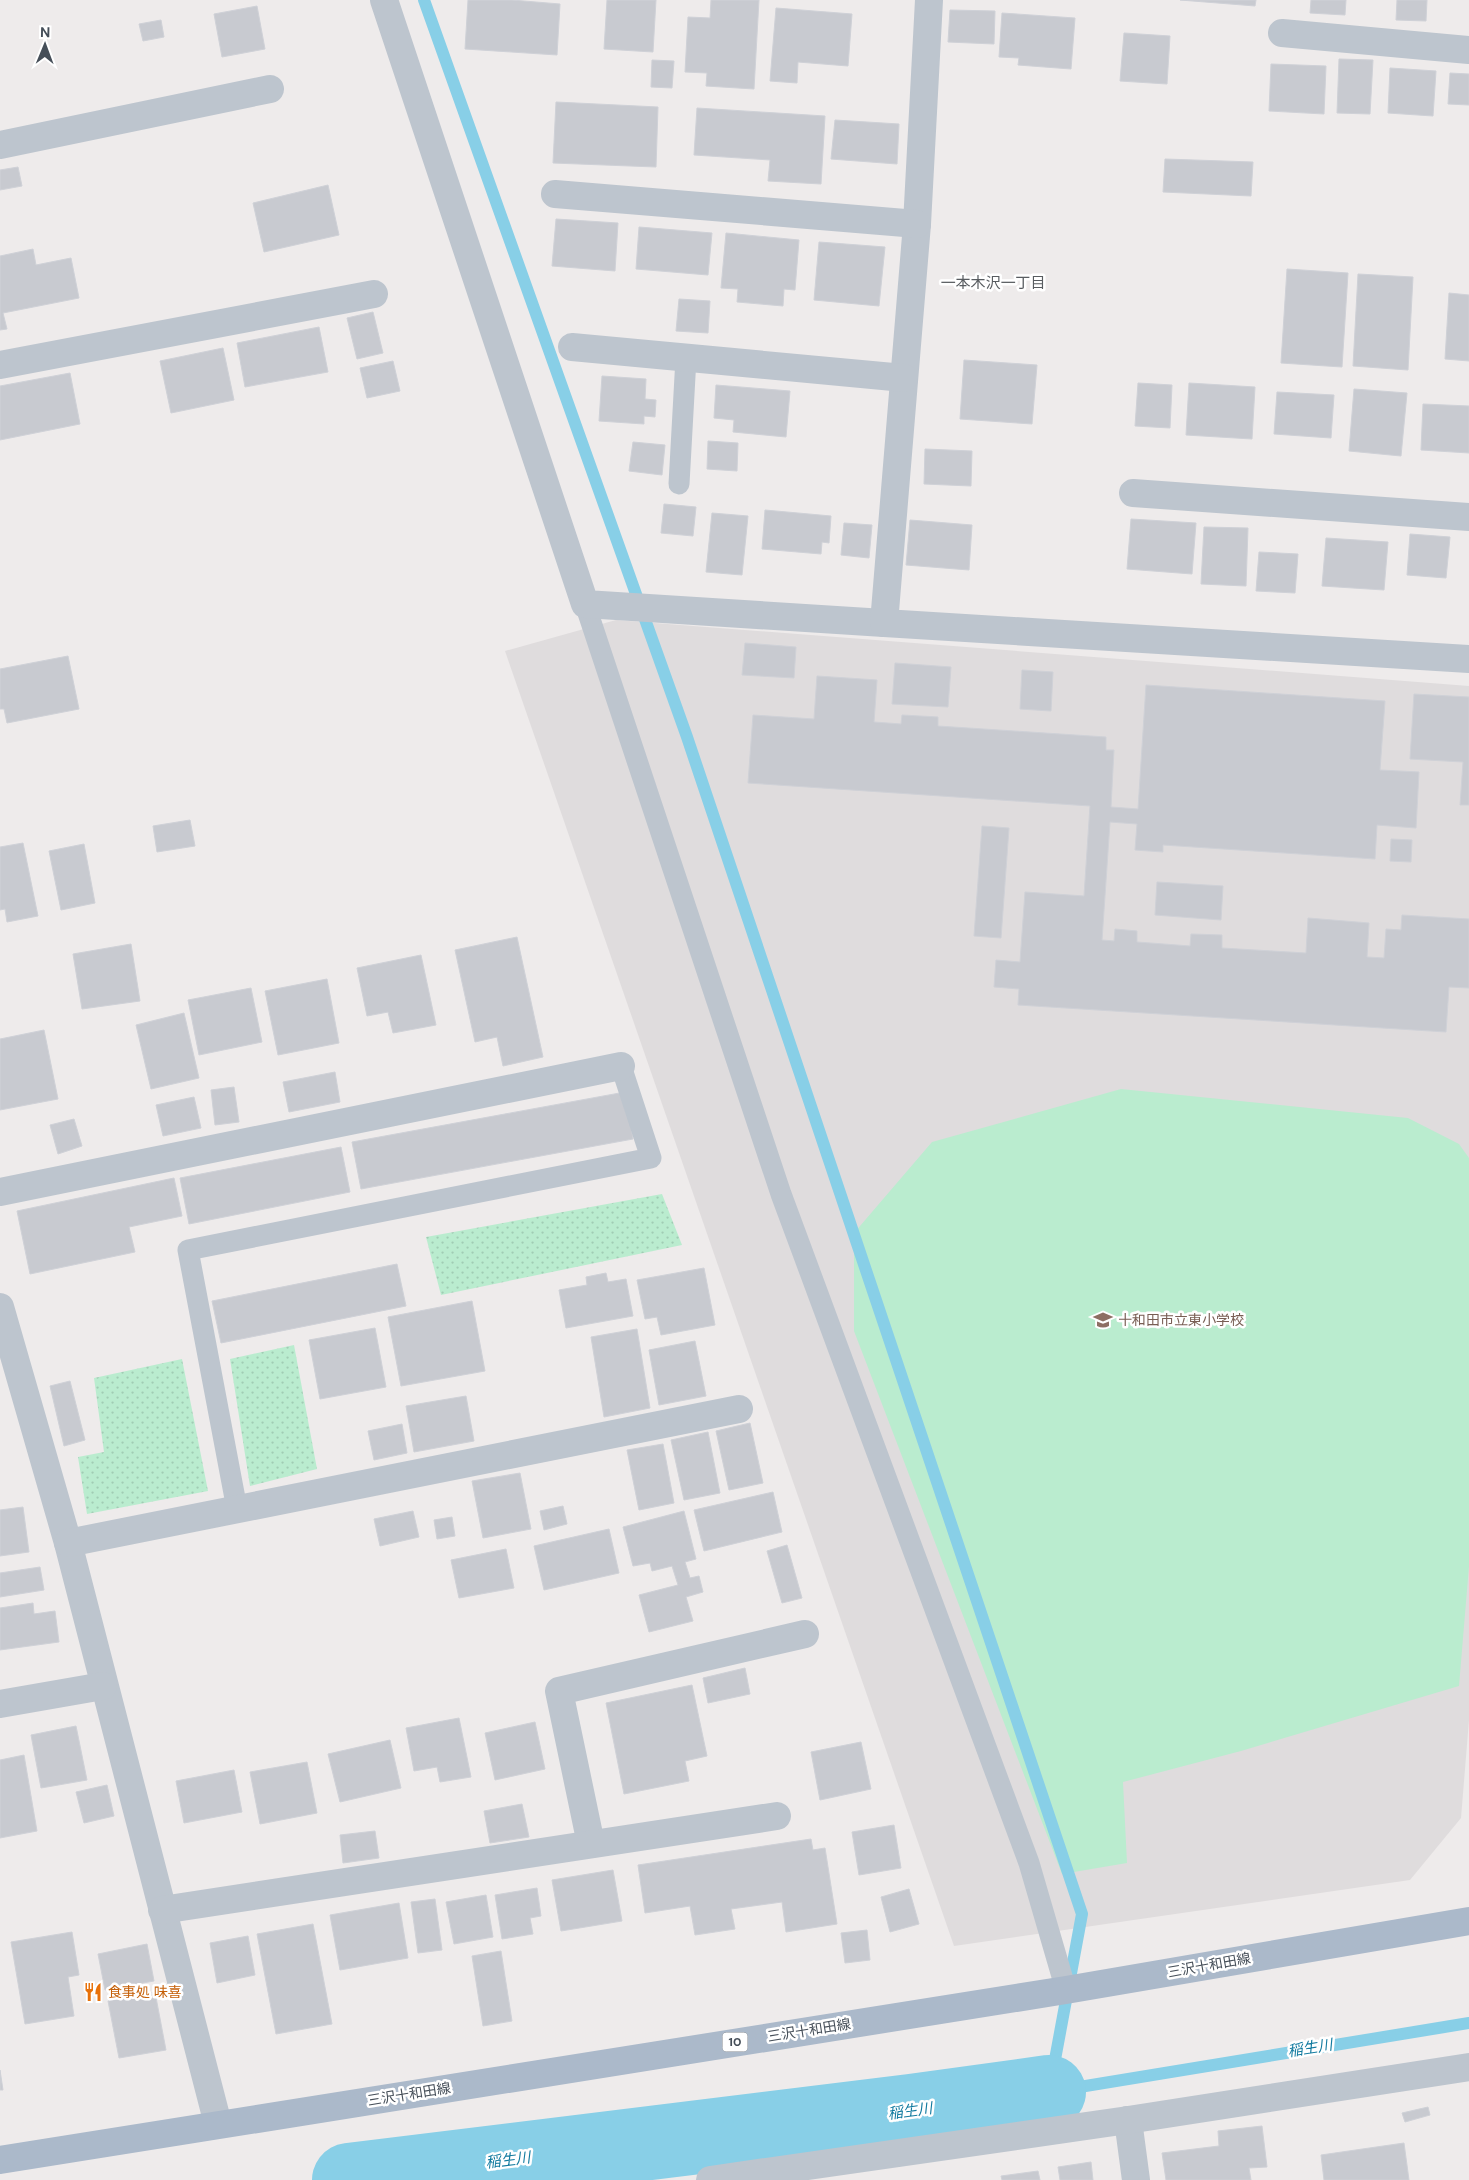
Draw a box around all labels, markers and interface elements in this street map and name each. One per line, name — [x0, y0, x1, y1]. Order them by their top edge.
north arrow — [20, 20, 70, 70]
text: N — [40, 23, 50, 41]
district label: 一本木沢一丁目 — [940, 273, 1046, 293]
school or university icon: 十和田市立東小学校 — [1092, 1309, 1114, 1331]
place label: 十和田市立東小学校 — [1118, 1311, 1244, 1329]
street label: 三沢十和田線 — [1166, 1949, 1252, 1981]
restaurant icon: 食事処 味喜 — [82, 1981, 104, 2003]
place label: 食事処 味喜 — [108, 1983, 182, 2001]
street label: 三沢十和田線 — [766, 2015, 852, 2045]
road number: 10 — [722, 2032, 748, 2052]
water label: 稲生川 — [1286, 2034, 1336, 2061]
street label: 三沢十和田線 — [366, 2079, 452, 2109]
water label: 稲生川 — [886, 2098, 936, 2124]
water label: 稲生川 — [484, 2147, 534, 2173]

